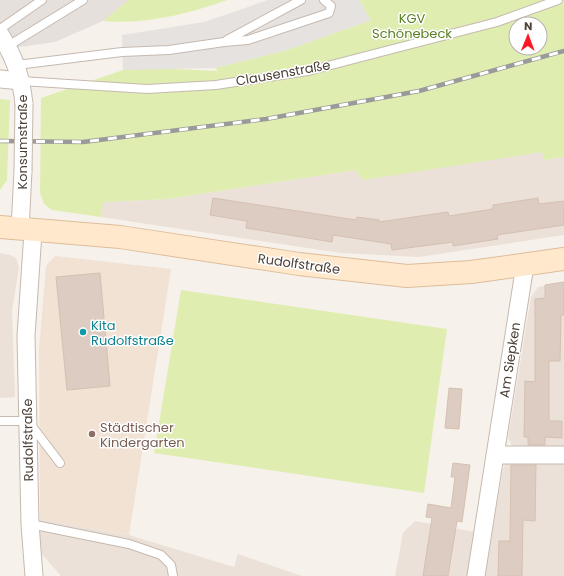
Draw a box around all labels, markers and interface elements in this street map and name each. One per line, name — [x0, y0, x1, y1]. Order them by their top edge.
park label: KGV Schönebeck — [372, 9, 452, 43]
north arrow — [508, 16, 548, 56]
text: N — [524, 18, 532, 34]
street label: Clausenstraße — [234, 55, 332, 91]
street label: Konsumstraße — [13, 95, 32, 190]
street label: Rudolfstraße — [257, 249, 341, 279]
place label: Kita Rudolfstraße — [91, 316, 174, 350]
street label: Am Siepken — [495, 321, 525, 399]
marker: Kita Rudolfstraße — [78, 327, 88, 337]
street label: Rudolfstraße — [18, 398, 38, 482]
place label: Städtischer Kindergarten — [100, 418, 185, 452]
marker: Städtischer Kindergarten — [87, 429, 97, 439]

